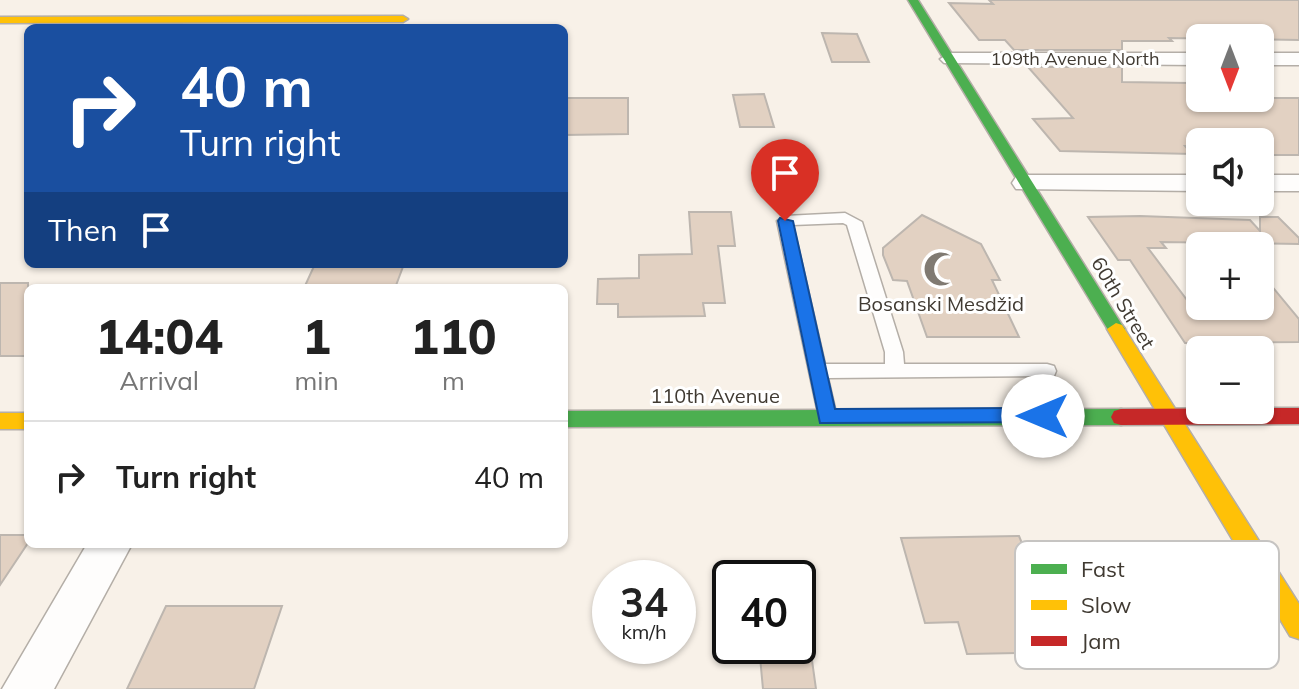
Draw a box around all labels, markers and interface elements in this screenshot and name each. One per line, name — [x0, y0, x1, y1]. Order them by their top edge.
north arrow — [1186, 24, 1274, 112]
map controls — [1186, 24, 1274, 424]
street label: 109th Avenue North — [991, 47, 1159, 70]
text: 40 m — [180, 51, 313, 121]
icon: right — [48, 56, 152, 160]
text: Turn right — [180, 120, 341, 165]
button: sound — [1186, 128, 1274, 216]
pin — [751, 139, 819, 221]
icon: arrive — [763, 151, 807, 195]
icon: arrive — [134, 208, 178, 252]
text: Then — [48, 211, 118, 249]
button: + — [1186, 232, 1274, 320]
mosque icon: Bosanski Mesdžid — [922, 250, 960, 288]
street label: 60th Street — [1086, 252, 1161, 353]
place label: Bosanski Mesdžid — [858, 291, 1024, 316]
text: 14:04 — [95, 306, 223, 366]
text: 1 — [302, 306, 331, 366]
text: 110 — [410, 306, 497, 366]
button: − — [1186, 336, 1274, 424]
text: Arrival — [119, 364, 199, 397]
text: min — [295, 364, 339, 397]
text: m — [442, 364, 465, 397]
position arrow — [1001, 374, 1085, 458]
street label: 110th Avenue — [650, 383, 780, 408]
icon: right — [48, 455, 92, 499]
text: Turn right — [116, 458, 256, 496]
text: 40 m — [474, 458, 544, 496]
legend — [1015, 541, 1279, 669]
text: Fast — [1081, 555, 1125, 583]
speed limit sign: 40 — [712, 560, 816, 664]
text: 34 — [620, 577, 668, 627]
text: Slow — [1081, 591, 1131, 619]
text: km/h — [621, 619, 667, 644]
text: Jam — [1081, 627, 1121, 655]

